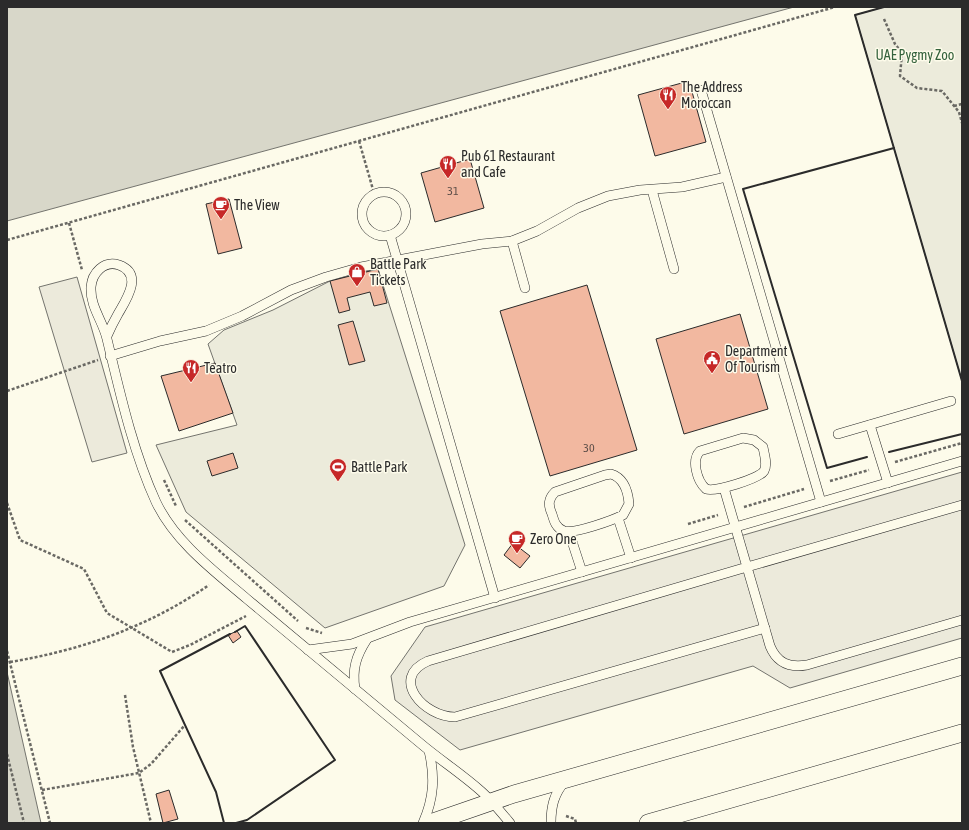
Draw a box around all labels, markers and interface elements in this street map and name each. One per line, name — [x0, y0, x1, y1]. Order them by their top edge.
park label: UAE Pygmy Zoo — [876, 47, 954, 63]
place label: The Address Moroccan — [681, 79, 742, 111]
restaurant icon: The Address Moroccan — [658, 85, 678, 110]
place label: Pub 61 Restaurant and Cafe — [461, 148, 555, 180]
restaurant icon: Pub 61 Restaurant and Cafe — [438, 154, 458, 179]
house number: 31 — [447, 184, 459, 198]
cafe icon: The View — [211, 195, 231, 220]
place label: The View — [234, 197, 280, 213]
place label: Battle Park Tickets — [370, 256, 426, 288]
shop icon: Battle Park Tickets — [347, 262, 367, 287]
place label: Department Of Tourism — [725, 343, 788, 375]
public building icon: Department Of Tourism — [702, 349, 722, 374]
restaurant icon: Teatro — [181, 358, 201, 383]
place label: Teatro — [204, 360, 237, 376]
house number: 30 — [583, 441, 595, 455]
sports icon: Battle Park — [328, 457, 348, 482]
place label: Battle Park — [351, 459, 407, 475]
cafe icon: Zero One — [507, 529, 527, 554]
place label: Zero One — [530, 531, 577, 547]

